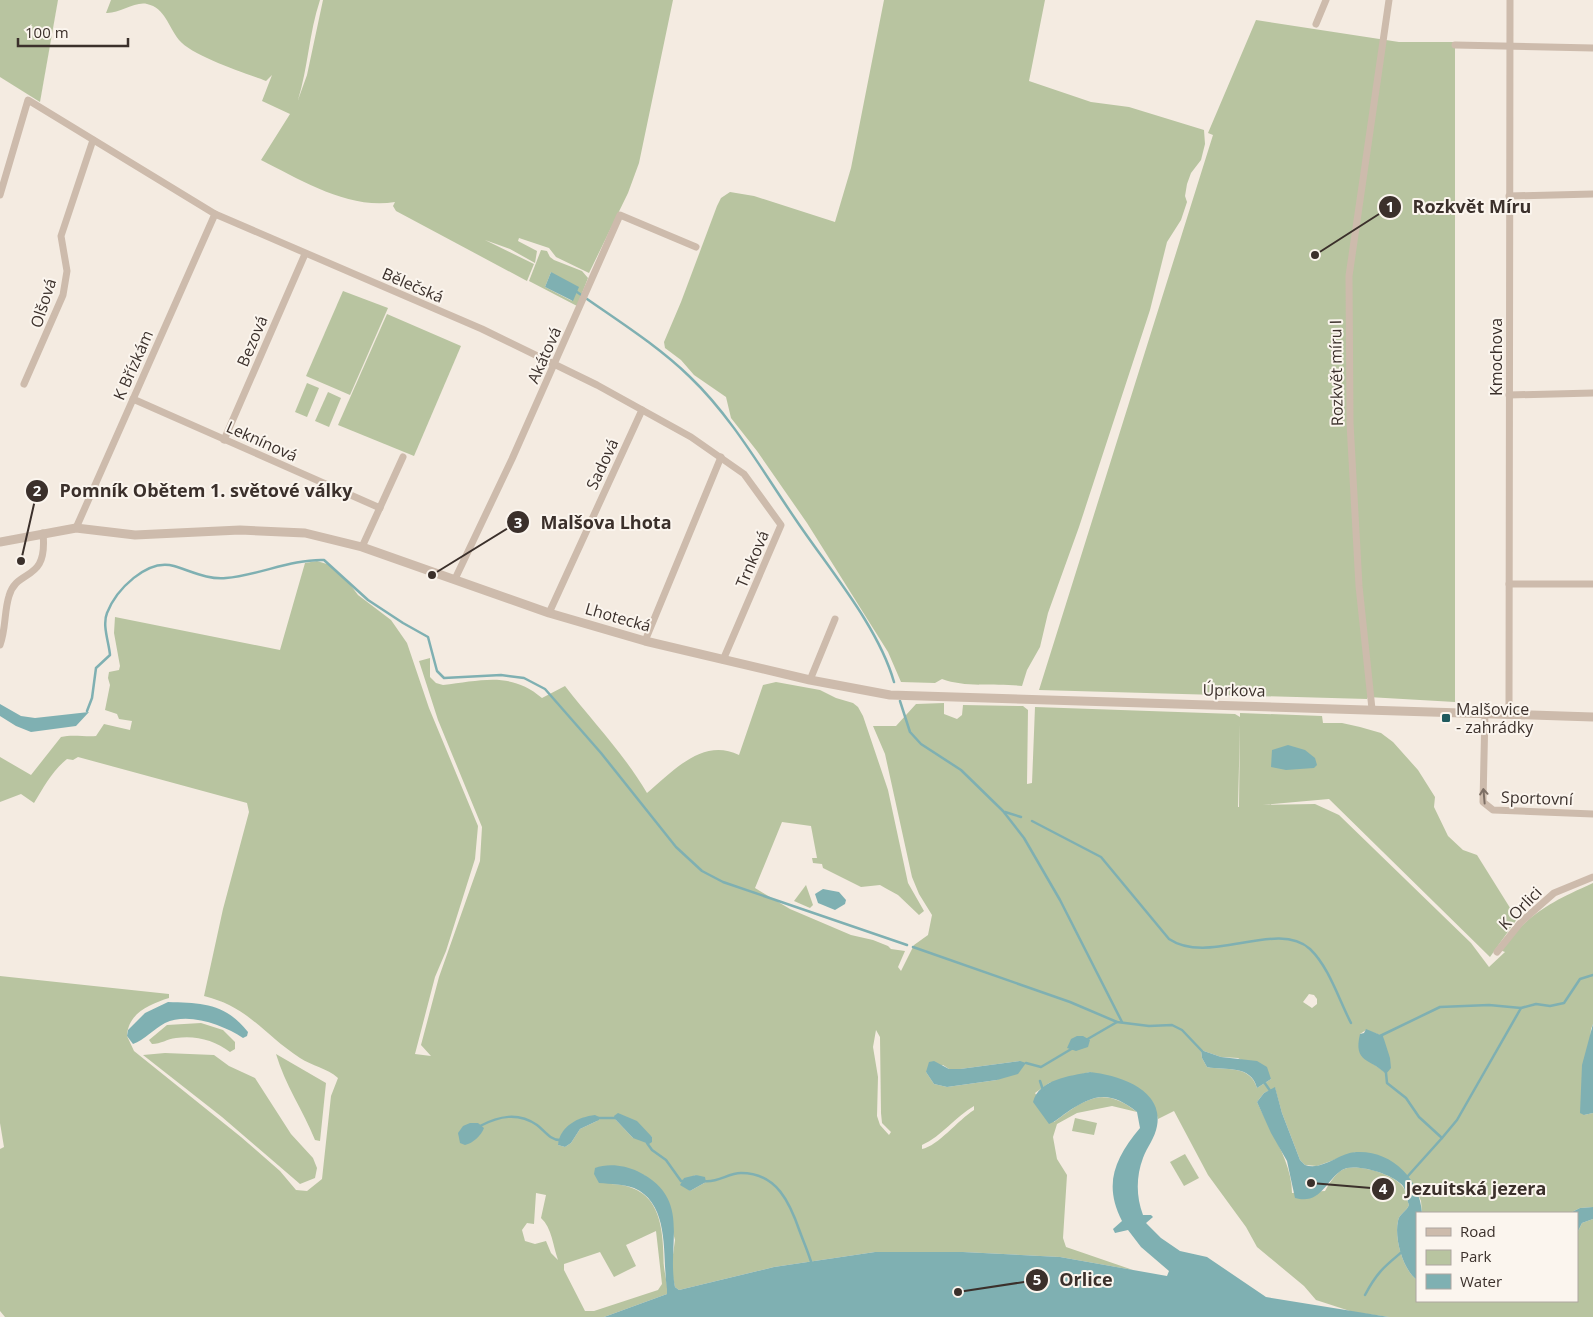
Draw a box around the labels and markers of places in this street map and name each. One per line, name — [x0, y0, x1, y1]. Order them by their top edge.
callout: Rozkvět Míru — [1378, 191, 1542, 224]
callout: Pomník Obětem 1. světové války — [25, 474, 362, 507]
callout: Malšova Lhota — [505, 506, 681, 539]
place label: Malšovice - zahrádky — [1456, 698, 1534, 738]
marker: Malšovice - zahrádky — [1440, 712, 1452, 724]
callout: Jezuitská jezera — [1370, 1172, 1556, 1205]
callout: Orlice — [1024, 1263, 1123, 1296]

